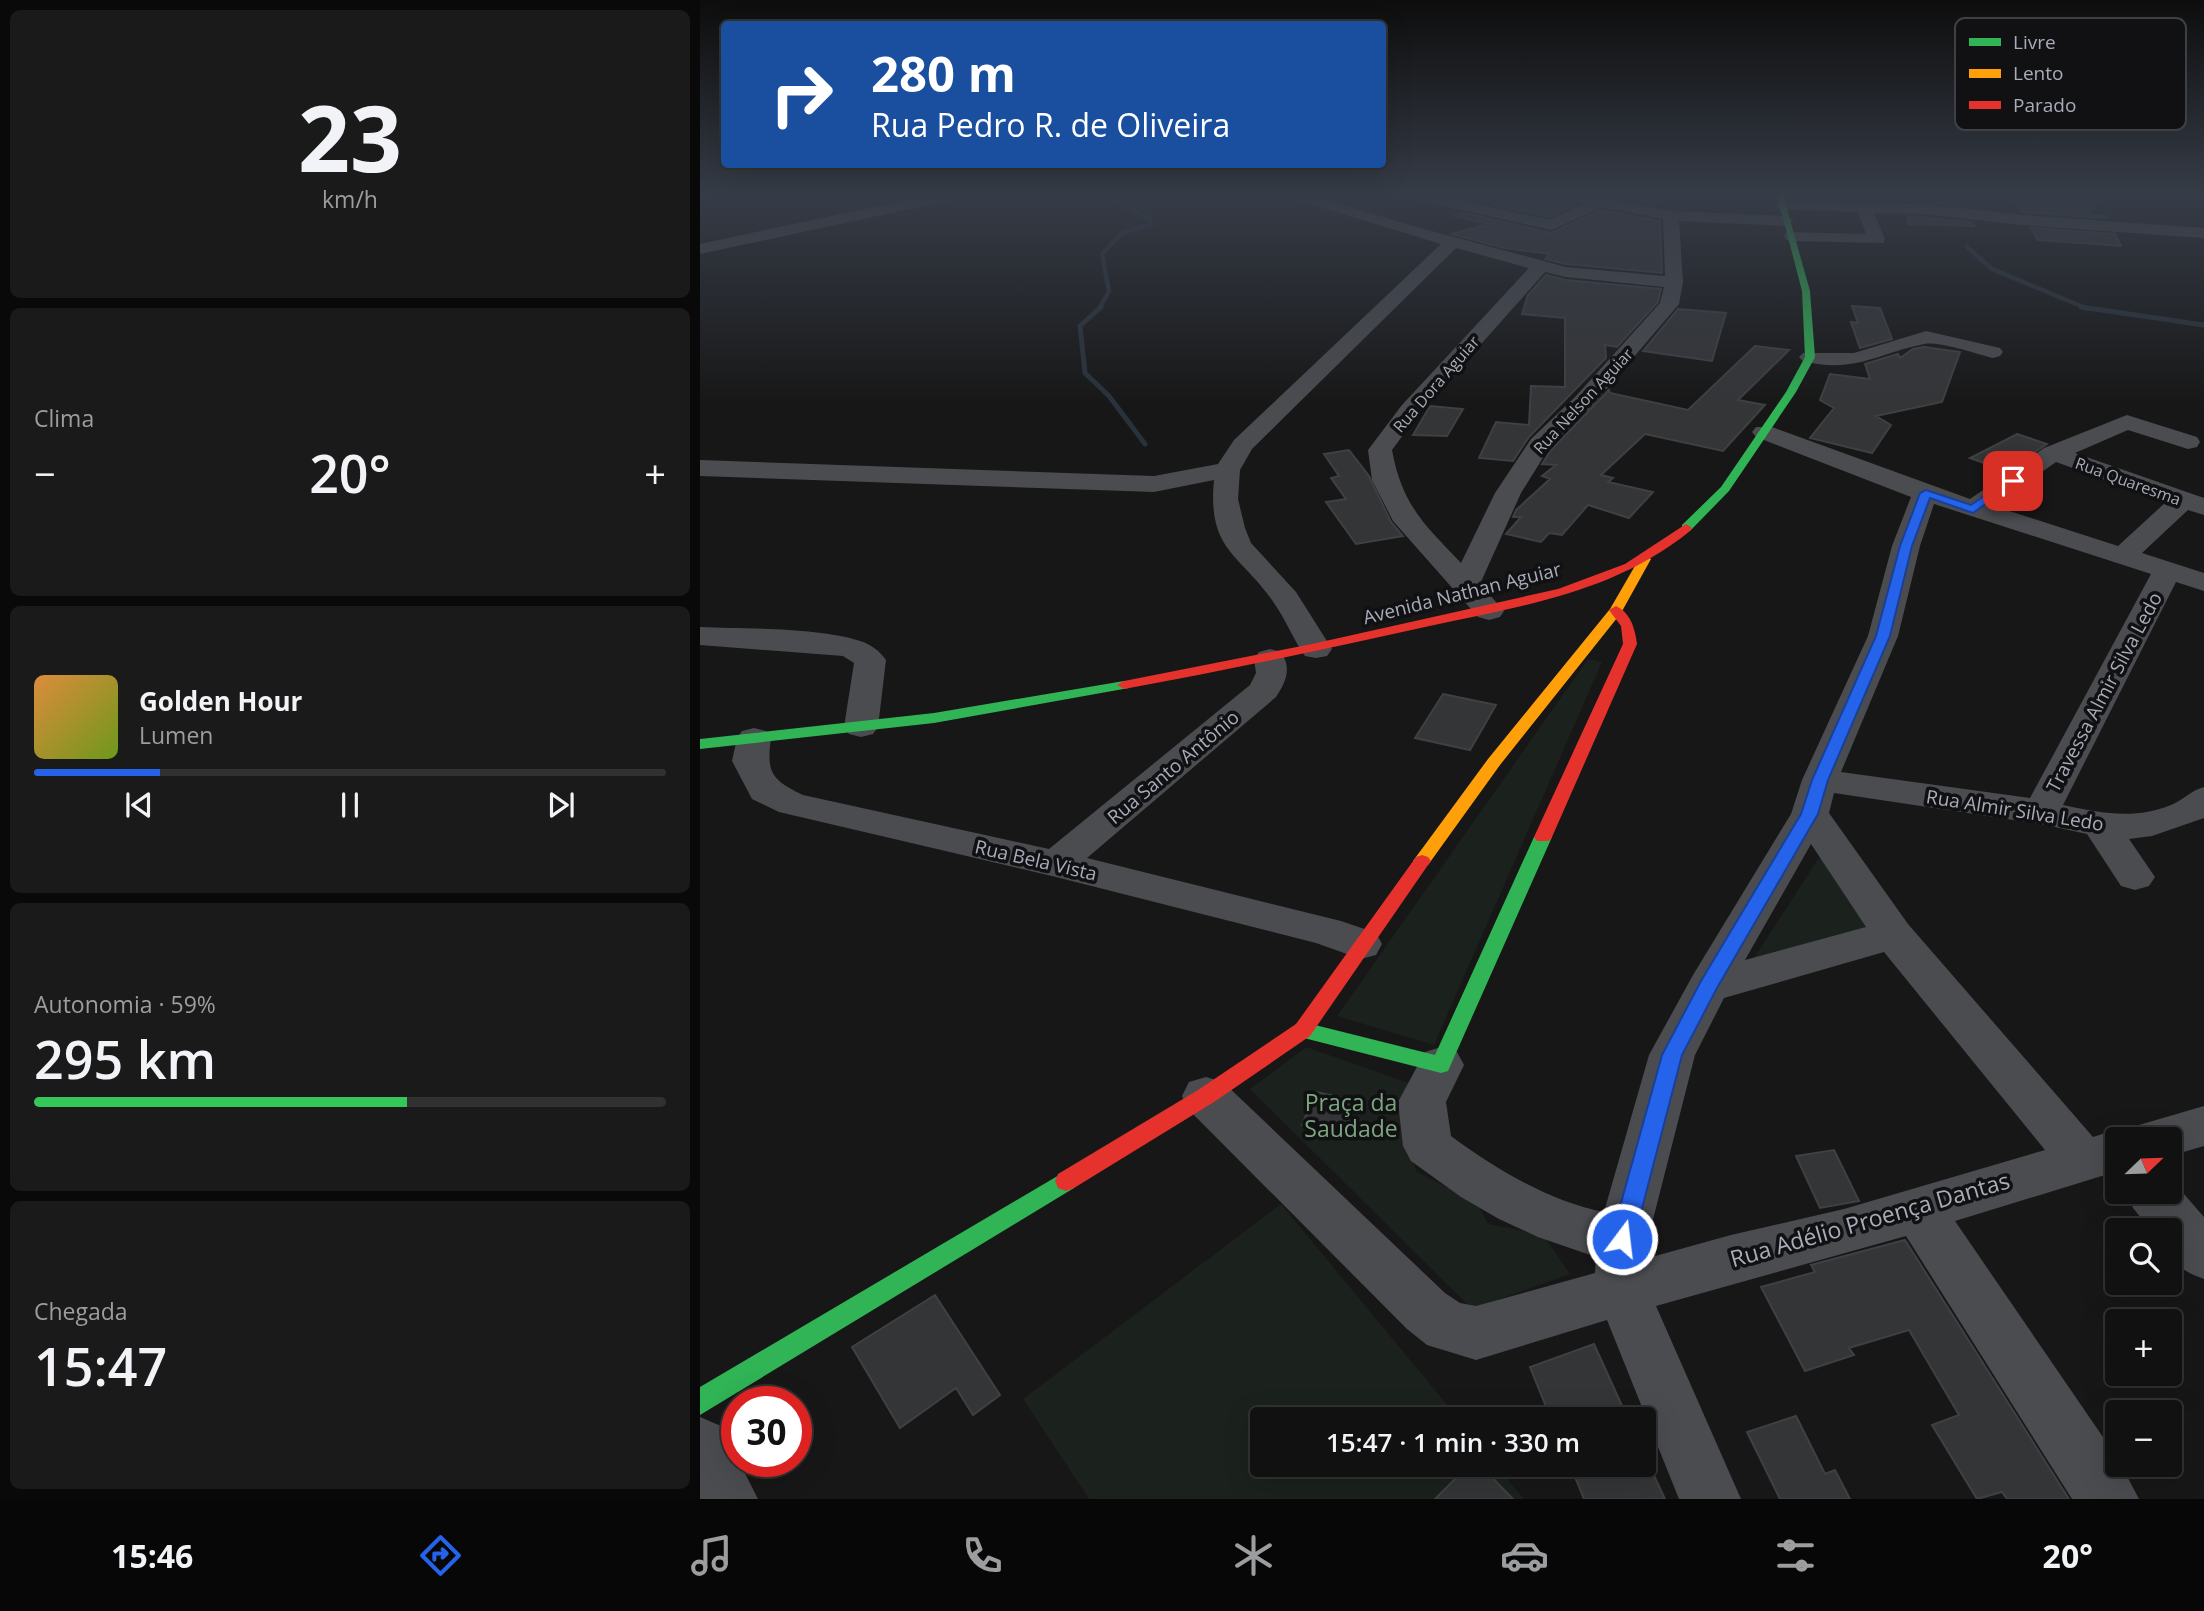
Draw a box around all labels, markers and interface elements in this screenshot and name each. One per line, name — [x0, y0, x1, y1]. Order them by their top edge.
legend — [1955, 18, 2186, 130]
text: Livre — [2013, 29, 2056, 55]
text: 280 m — [871, 40, 1016, 106]
icon: right — [756, 49, 847, 140]
text: Lento — [2013, 60, 2063, 86]
text: 23 — [298, 75, 402, 199]
text: Parado — [2013, 92, 2076, 118]
text: Rua Pedro R. de Oliveira — [871, 103, 1230, 146]
text: km/h — [322, 183, 378, 215]
street label: Rua Dora Aguiar — [1388, 331, 1485, 437]
street label: Rua Nelson Aguiar — [1528, 343, 1638, 459]
text: Clima — [34, 402, 94, 434]
text: 20° — [309, 437, 391, 508]
text: − — [34, 447, 56, 499]
text: + — [644, 447, 666, 499]
pin — [1983, 451, 2043, 511]
street label: Rua Quaresma — [2072, 452, 2184, 510]
icon: arrive — [1994, 462, 2032, 500]
street label: Avenida Nathan Aguiar — [1360, 556, 1564, 630]
street label: Travessa Almir Silva Ledo — [2040, 587, 2168, 797]
text: Golden Hour — [139, 683, 302, 719]
street label: Rua Santo Antônio — [1102, 704, 1244, 830]
text: Lumen — [139, 719, 213, 751]
street label: Rua Almir Silva Ledo — [1924, 783, 2106, 837]
icon: previous — [120, 786, 158, 824]
icon: pause — [331, 786, 369, 824]
icon: next — [542, 786, 580, 824]
street label: Rua Bela Vista — [972, 833, 1100, 887]
text: Autonomia · 59% — [34, 988, 216, 1020]
text: 295 km — [34, 1023, 216, 1094]
park label: Praça da Saudade — [1304, 1086, 1398, 1144]
north arrow — [2105, 1127, 2182, 1204]
map controls — [2105, 1127, 2182, 1477]
street label: Rua Adélio Proença Dantas — [1726, 1164, 2013, 1274]
position arrow — [1585, 1202, 1659, 1276]
button: search — [2105, 1218, 2182, 1295]
text: Chegada — [34, 1295, 128, 1327]
button: + — [2105, 1309, 2182, 1386]
text: 15:47 — [34, 1330, 167, 1401]
speed limit sign: 30 — [721, 1386, 812, 1477]
button: − — [2105, 1400, 2182, 1477]
text: 15:47 · 1 min · 330 m — [1326, 1424, 1580, 1460]
icon: directions — [416, 1531, 465, 1580]
icon: music — [687, 1531, 736, 1580]
icon: phone — [958, 1531, 1007, 1580]
icon: climate — [1229, 1531, 1278, 1580]
icon: car — [1500, 1531, 1549, 1580]
icon: filters — [1771, 1531, 1820, 1580]
text: 15:46 — [111, 1534, 193, 1577]
text: 20° — [2043, 1534, 2093, 1577]

